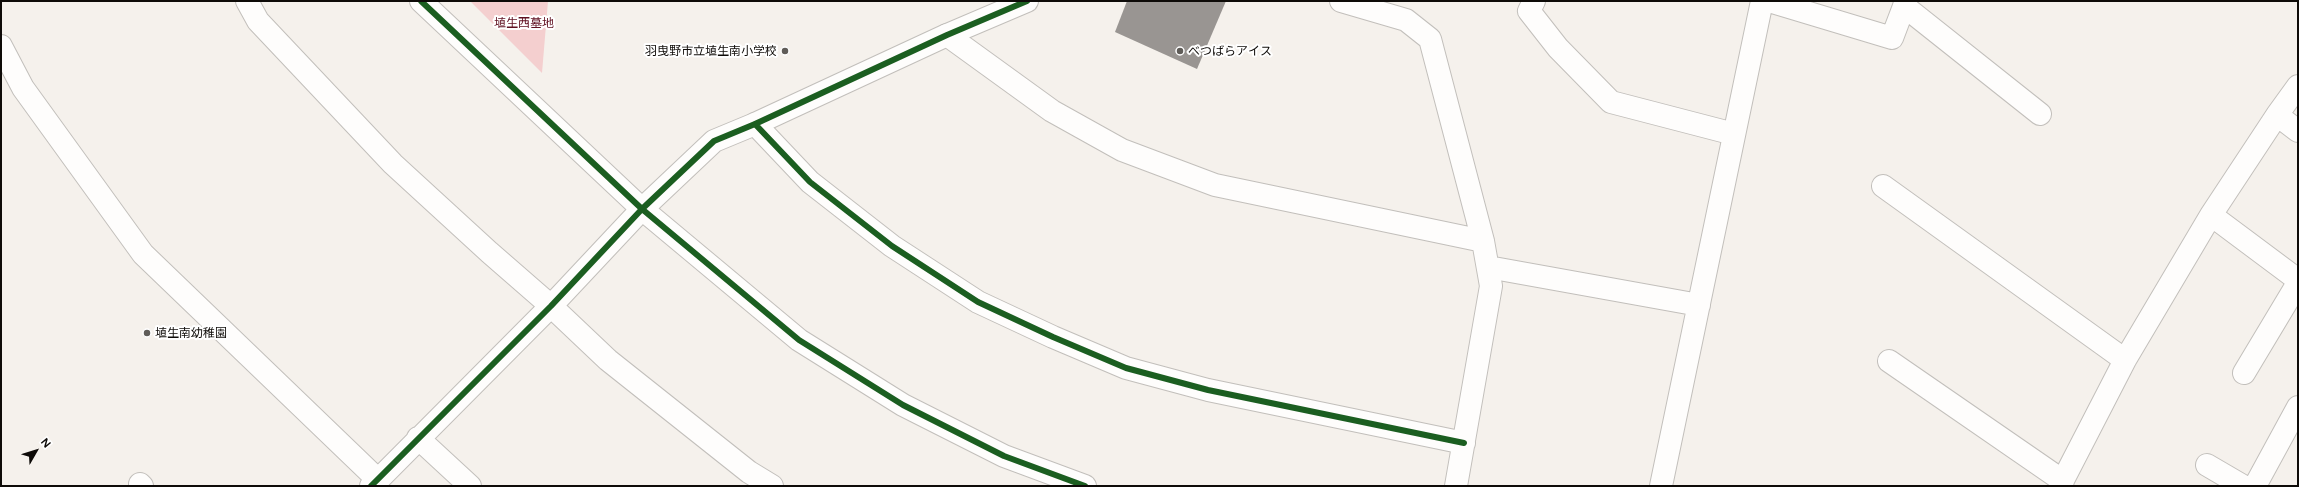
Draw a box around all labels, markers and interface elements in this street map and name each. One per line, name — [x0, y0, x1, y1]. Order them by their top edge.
park label: 埴生西墓地 — [494, 16, 554, 30]
place label: 羽曳野市立埴生南小学校 — [645, 44, 777, 58]
place label: べつばらアイス — [1188, 44, 1272, 58]
marker: 羽曳野市立埴生南小学校 — [780, 46, 790, 56]
marker: べつばらアイス — [1175, 46, 1185, 56]
place label: 埴生南幼稚園 — [155, 326, 227, 340]
marker: 埴生南幼稚園 — [142, 328, 152, 338]
north arrow — [16, 431, 56, 471]
text: N — [38, 436, 53, 451]

